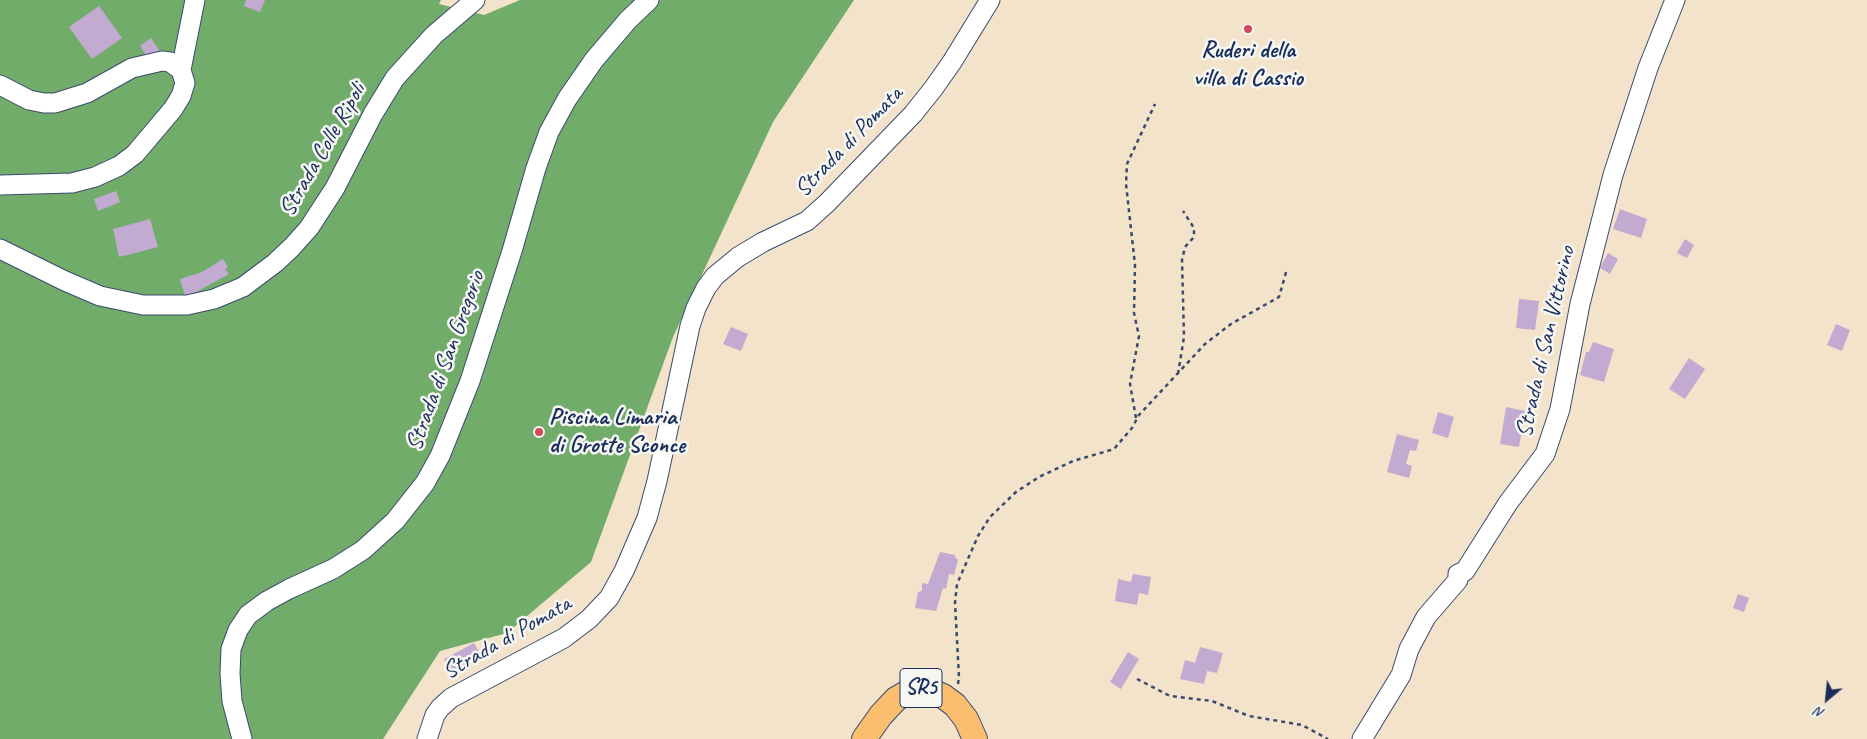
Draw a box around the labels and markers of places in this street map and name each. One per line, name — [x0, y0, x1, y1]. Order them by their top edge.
marker: Ruderi della villa di Cassio — [1242, 23, 1254, 35]
place label: Ruderi della villa di Cassio — [1193, 37, 1303, 93]
place label: Piscina Limaria di Grotte Sconce — [549, 404, 685, 460]
marker: Piscina Limaria di Grotte Sconce — [533, 426, 545, 438]

